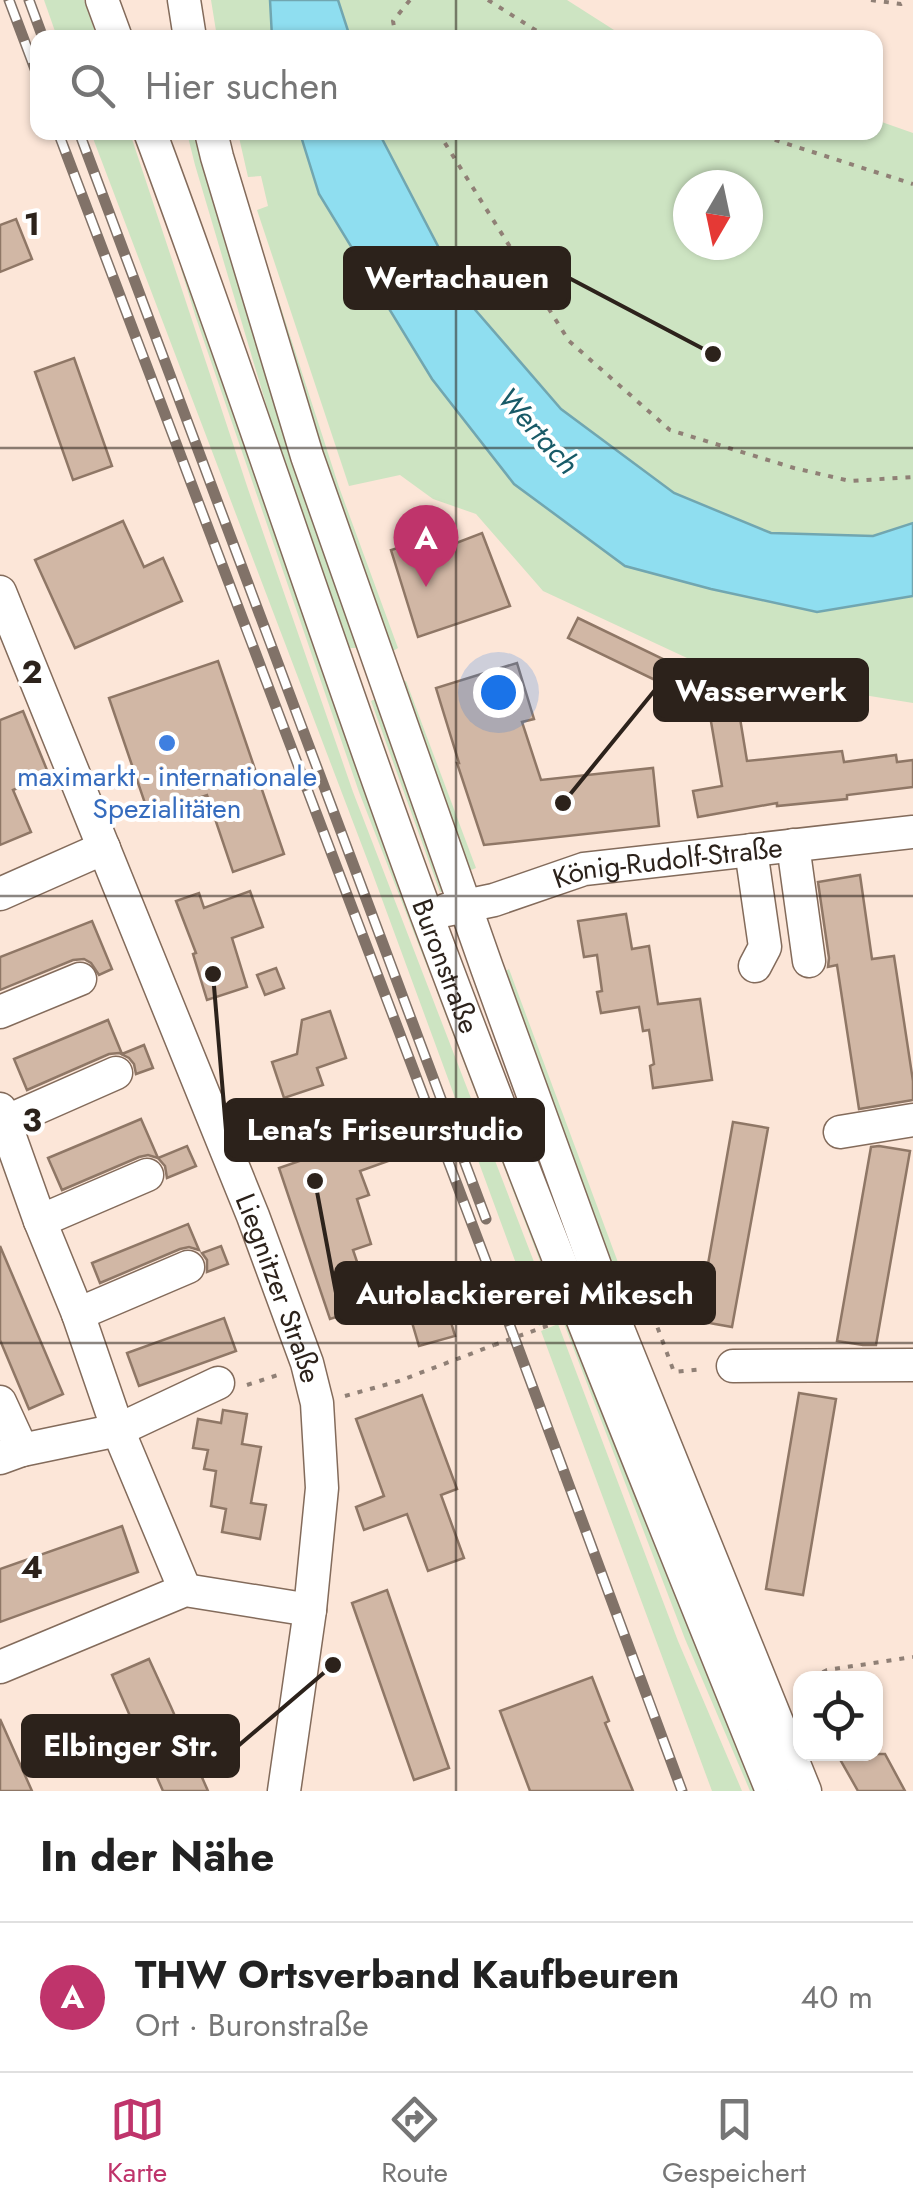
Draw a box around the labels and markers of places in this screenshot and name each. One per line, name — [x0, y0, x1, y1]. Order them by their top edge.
callout: Wertachauen — [345, 248, 569, 308]
pin: A — [394, 504, 458, 587]
callout: Wasserwerk — [655, 660, 867, 720]
marker: maximarkt - internationale Spezialitäten — [156, 732, 178, 754]
place label: maximarkt - internationale Spezialitäten — [17, 756, 317, 829]
callout: Lena's Friseurstudio — [226, 1100, 543, 1160]
callout: Autolackiererei Mikesch — [336, 1263, 714, 1323]
callout: Elbinger Str. — [23, 1716, 238, 1776]

